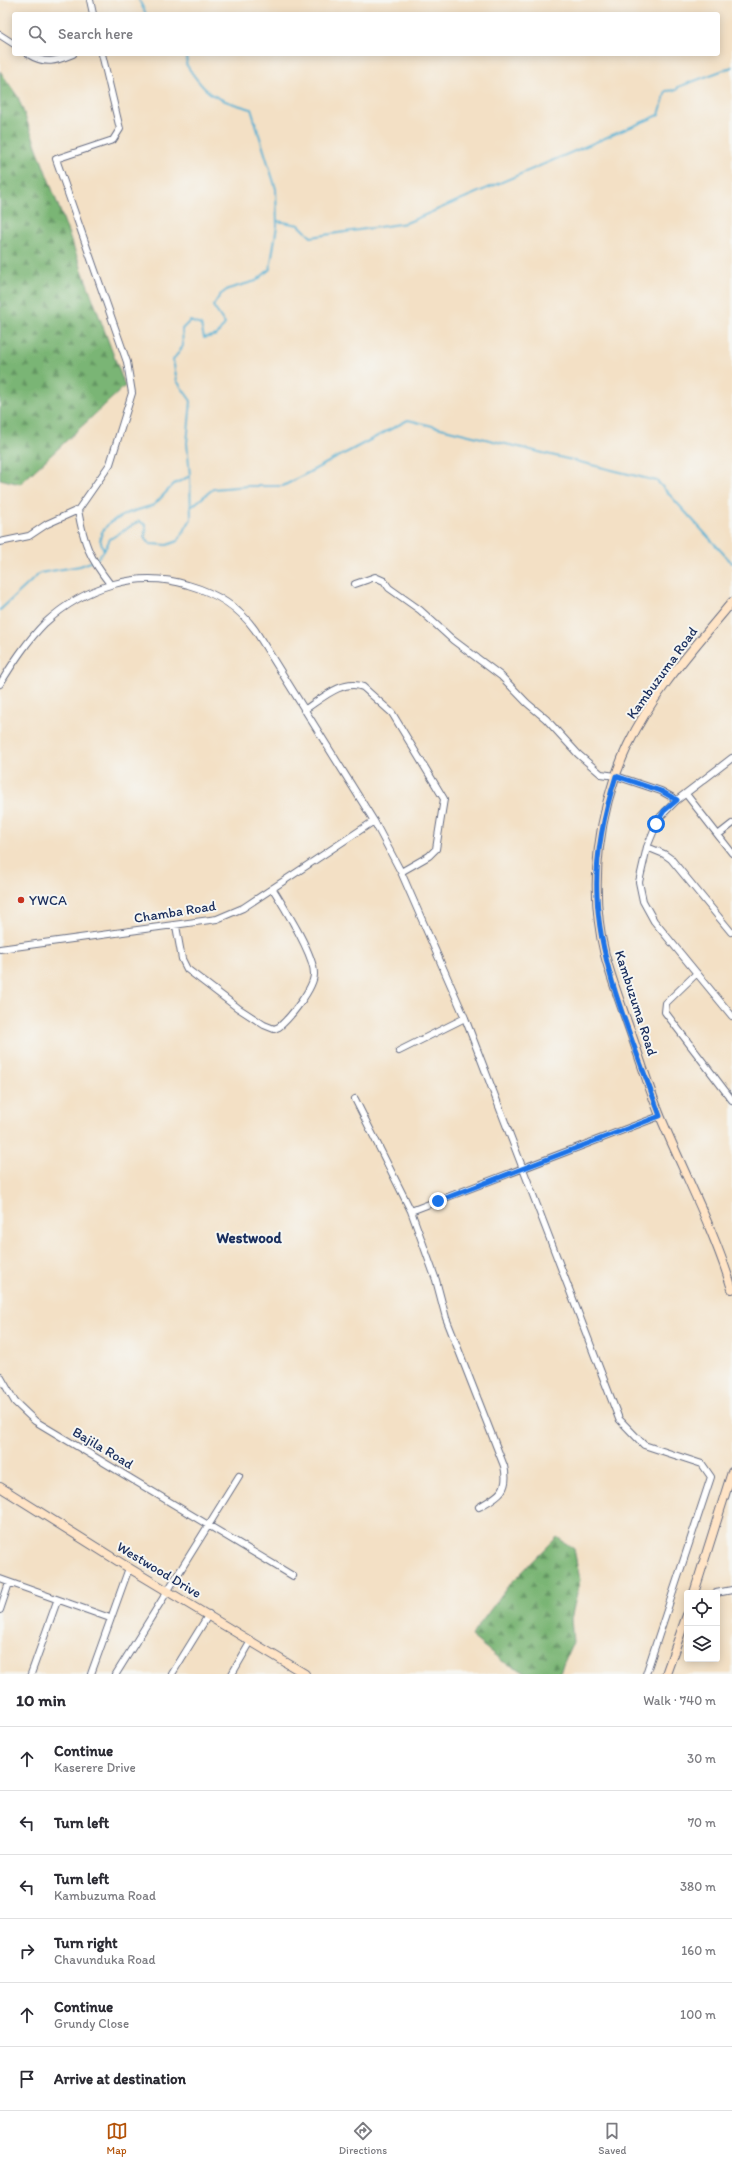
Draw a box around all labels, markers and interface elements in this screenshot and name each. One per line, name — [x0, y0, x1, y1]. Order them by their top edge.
search box — [12, 12, 720, 56]
icon: search — [26, 23, 48, 45]
text: Search here — [58, 25, 133, 43]
street label: Kambuzuma Road — [623, 623, 701, 722]
route start — [647, 815, 665, 833]
place label: YWCA — [29, 892, 67, 909]
marker: YWCA — [16, 895, 26, 905]
street label: Chamba Road — [133, 897, 218, 927]
street label: Kambuzuma Road — [611, 948, 661, 1058]
route end — [429, 1192, 447, 1210]
district label: Westwood — [216, 1229, 282, 1247]
street label: Bajila Road — [70, 1423, 137, 1473]
street label: Westwood Drive — [114, 1538, 205, 1602]
map controls — [684, 1590, 720, 1662]
button: locate — [684, 1590, 720, 1626]
button: layers — [684, 1626, 720, 1662]
text: 10 min — [16, 1690, 66, 1710]
text: Walk · 740 m — [643, 1693, 716, 1708]
text: Continue — [54, 1742, 113, 1760]
icon: ahead — [16, 1748, 38, 1770]
text: 30 m — [687, 1751, 716, 1766]
text: Kaserere Drive — [54, 1760, 136, 1775]
icon: left — [16, 1812, 38, 1834]
text: Turn left — [54, 1814, 109, 1832]
text: 70 m — [688, 1815, 716, 1830]
text: Turn left — [54, 1870, 109, 1888]
icon: left — [16, 1876, 38, 1898]
text: 380 m — [680, 1879, 716, 1894]
text: Kambuzuma Road — [54, 1888, 156, 1903]
text: Turn right — [54, 1934, 118, 1952]
icon: right — [16, 1940, 38, 1962]
text: 160 m — [681, 1943, 716, 1958]
text: Chavunduka Road — [54, 1952, 156, 1967]
text: Continue — [54, 1998, 113, 2016]
icon: ahead — [16, 2004, 38, 2026]
text: 100 m — [680, 2007, 716, 2022]
text: Grundy Close — [54, 2016, 129, 2031]
icon: arrive — [16, 2068, 38, 2090]
text: Arrive at destination — [54, 2070, 186, 2088]
tab: Map — [106, 2120, 128, 2157]
tab: Directions — [339, 2120, 387, 2157]
tab: Saved — [598, 2120, 626, 2157]

